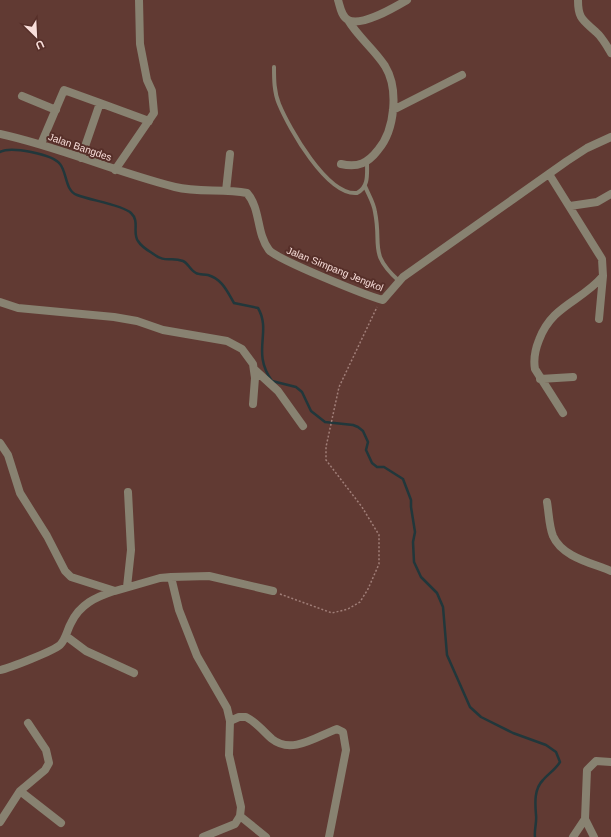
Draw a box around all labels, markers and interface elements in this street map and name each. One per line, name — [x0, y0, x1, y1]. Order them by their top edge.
north arrow — [16, 16, 56, 56]
text: U — [34, 38, 46, 52]
street label: Jalan Bangdes — [47, 131, 113, 163]
street label: Jalan Simpang Jengkol — [285, 245, 385, 293]

